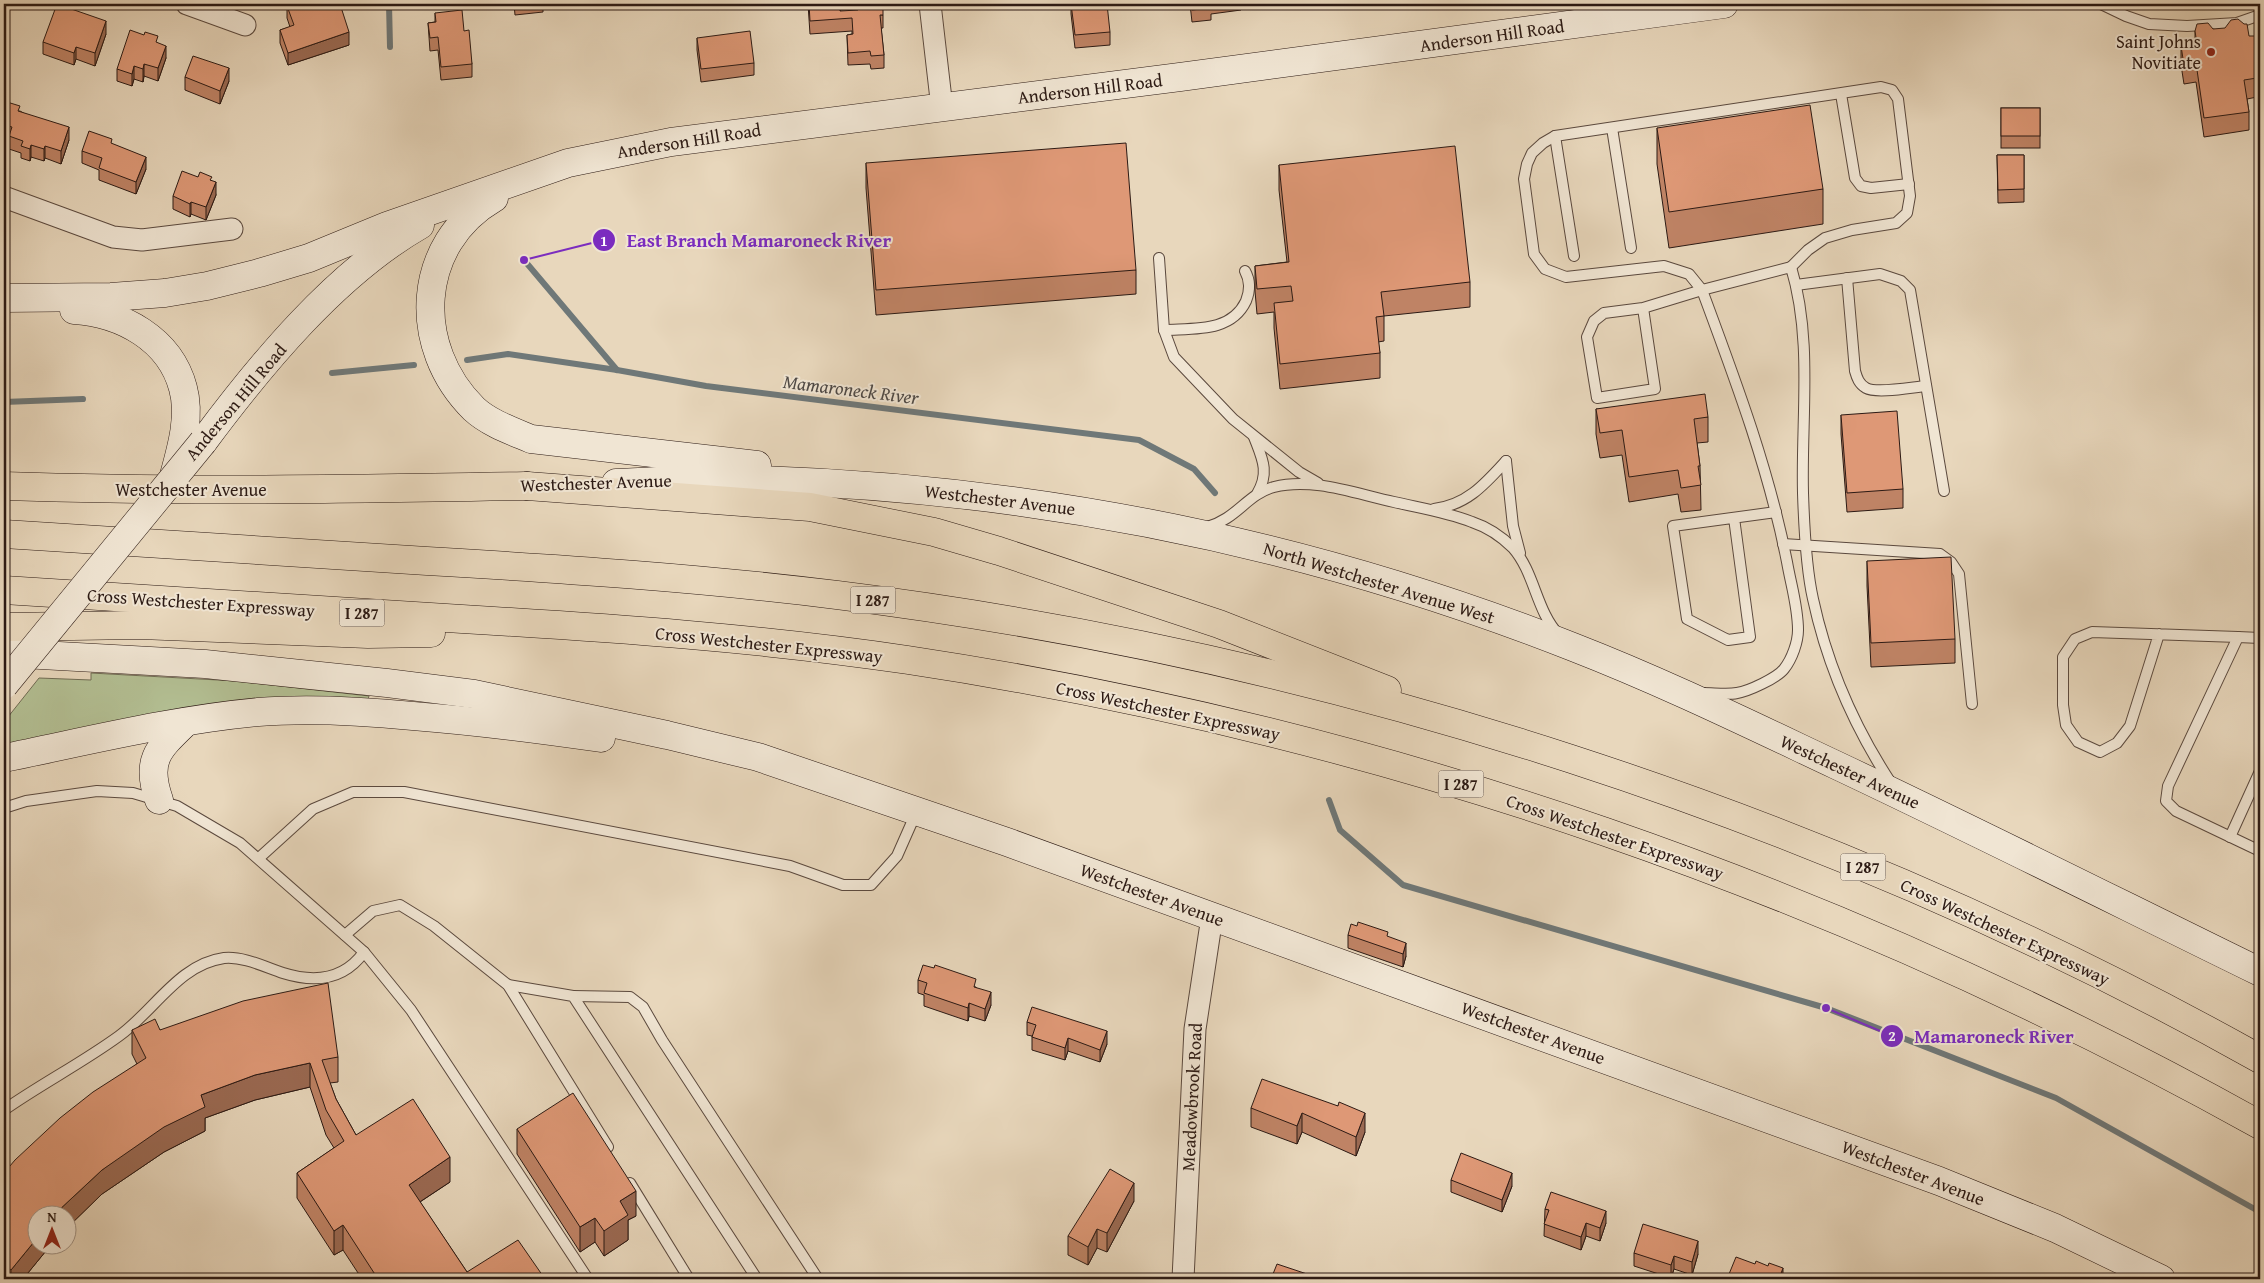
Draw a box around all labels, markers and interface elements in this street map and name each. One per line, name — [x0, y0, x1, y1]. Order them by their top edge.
street label: Anderson Hill Road — [1418, 12, 1566, 59]
place label: Saint Johns Novitiate — [2116, 28, 2201, 76]
marker: Saint Johns Novitiate — [2205, 46, 2217, 58]
street label: Anderson Hill Road — [1016, 66, 1164, 111]
street label: Anderson Hill Road — [615, 116, 763, 165]
callout: East Branch Mamaroneck River — [591, 223, 901, 257]
text: East Branch Mamaroneck River — [627, 226, 891, 254]
text: 1 — [600, 230, 608, 251]
street label: Anderson Hill Road — [178, 337, 293, 466]
water label: Mamaroneck River — [782, 367, 921, 411]
street label: Westchester Avenue — [520, 466, 672, 499]
street label: Westchester Avenue — [115, 476, 267, 503]
street label: Westchester Avenue — [923, 477, 1077, 522]
street label: North Westchester Avenue West — [1260, 534, 1499, 631]
street label: Cross Westchester Expressway — [86, 581, 316, 624]
road number: I 287 — [850, 586, 896, 614]
road number: I 287 — [340, 600, 384, 626]
street label: Cross Westchester Expressway — [654, 619, 884, 670]
street label: Cross Westchester Expressway — [1054, 674, 1283, 747]
street label: Westchester Avenue — [1776, 727, 1925, 816]
road number: I 287 — [1438, 771, 1484, 798]
street label: Cross Westchester Expressway — [1503, 787, 1728, 886]
road number: I 287 — [1840, 854, 1886, 880]
street label: Westchester Avenue — [1076, 856, 1228, 933]
street label: Cross Westchester Expressway — [1896, 871, 2114, 992]
street label: Westchester Avenue — [1457, 994, 1609, 1071]
callout: Mamaroneck River — [1879, 1019, 2084, 1053]
street label: Meadowbrook Road — [1174, 1022, 1209, 1172]
text: Mamaroneck River — [1914, 1022, 2074, 1050]
text: 2 — [1888, 1025, 1896, 1046]
street label: Westchester Avenue — [1838, 1133, 1989, 1212]
north arrow — [28, 1206, 78, 1256]
text: N — [47, 1207, 57, 1227]

